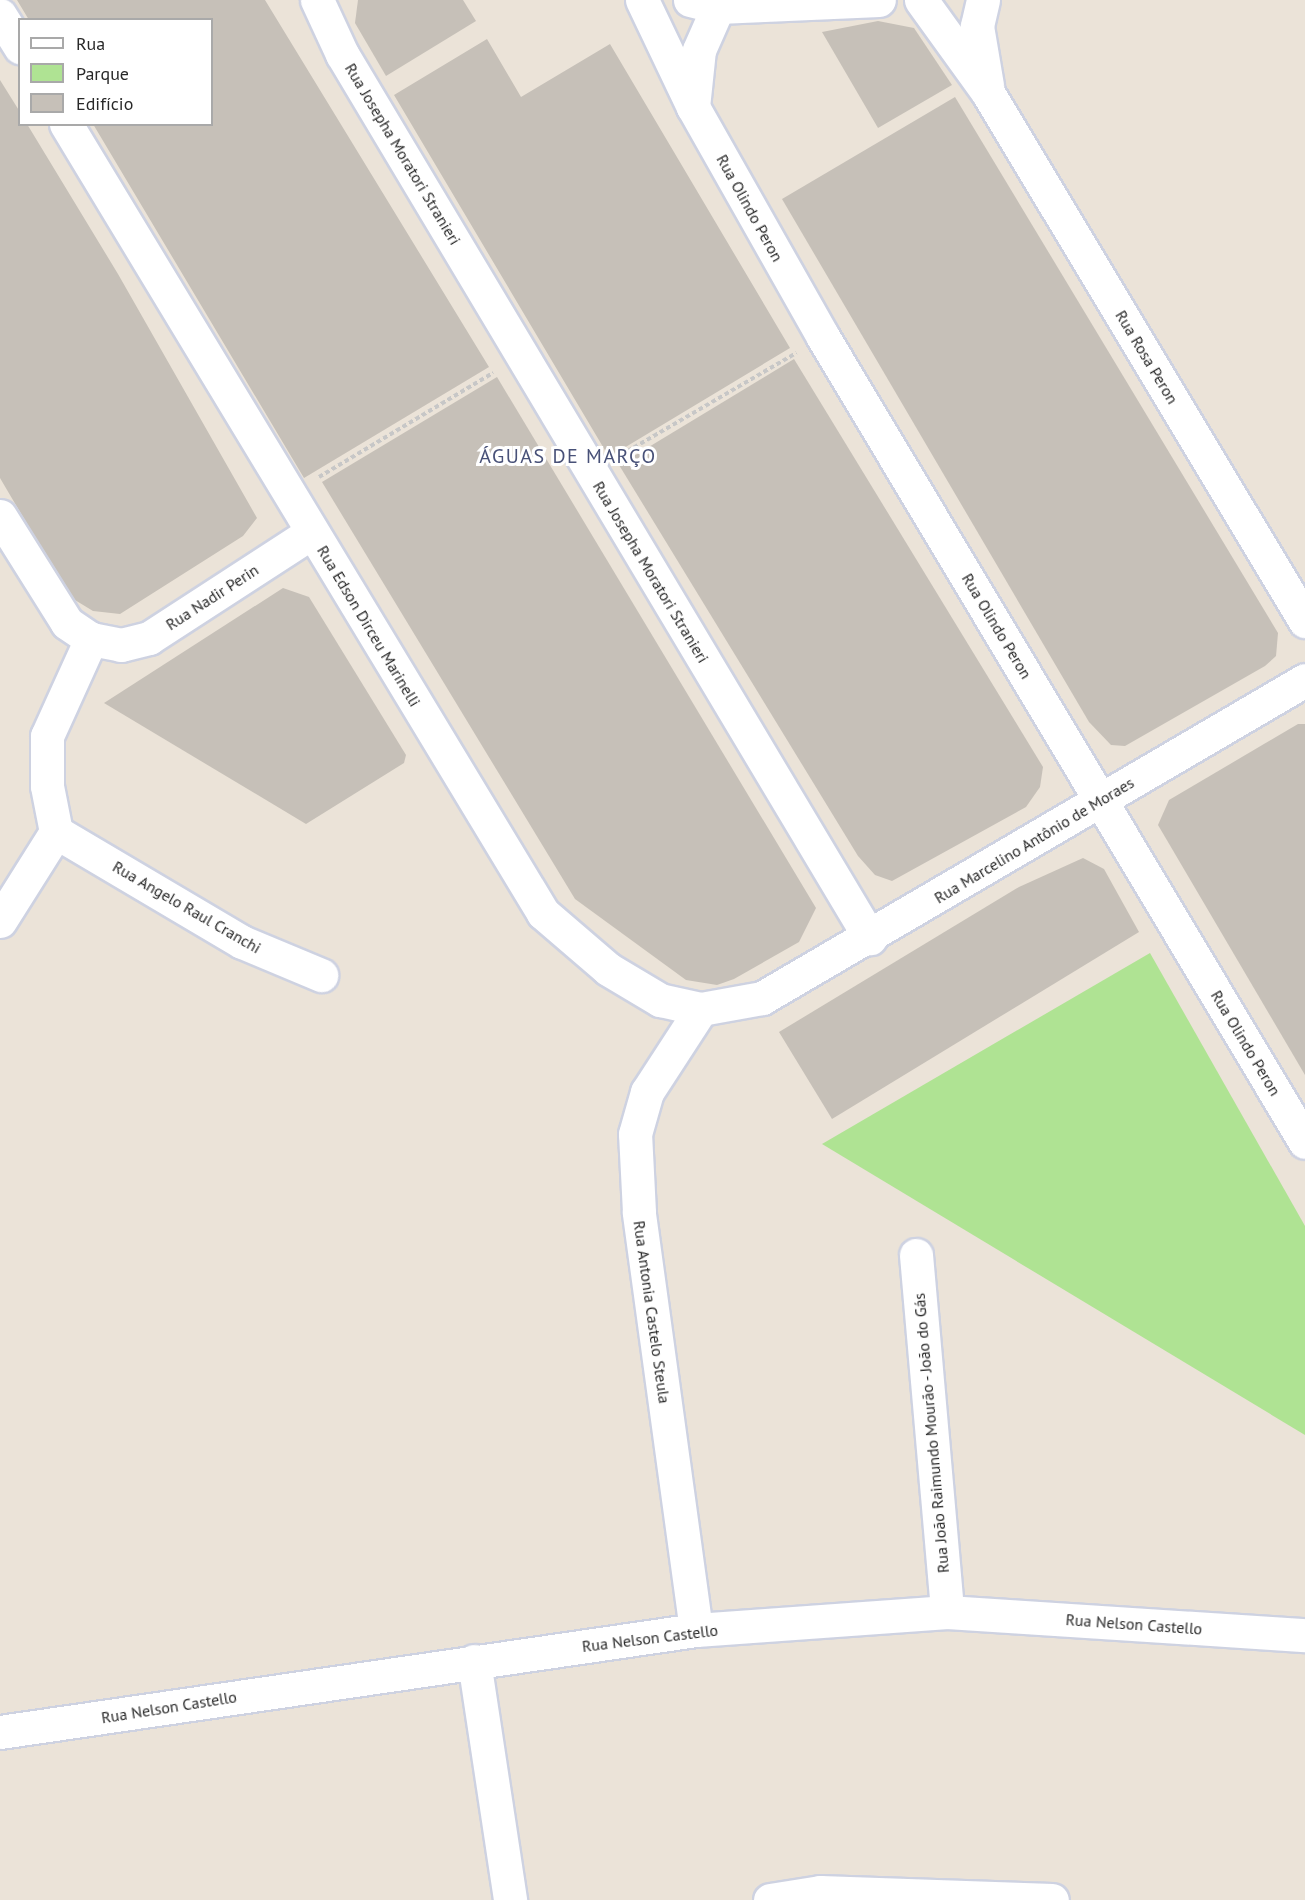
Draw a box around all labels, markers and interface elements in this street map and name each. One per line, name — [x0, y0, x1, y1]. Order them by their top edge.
legend — [18, 18, 213, 126]
text: Rua — [76, 32, 105, 55]
street label: Rua Josepha Moratori Stranieri — [341, 60, 465, 248]
text: Parque — [76, 62, 129, 85]
text: Edifício — [76, 92, 133, 115]
street label: Rua Olindo Peron — [713, 151, 787, 265]
street label: Rua Rosa Peron — [1112, 307, 1182, 407]
district label: ÁGUAS DE MARÇO — [479, 444, 657, 468]
street label: Rua Josepha Moratori Stranieri — [589, 478, 713, 666]
street label: Rua Edson Dirceu Marinelli — [313, 542, 425, 710]
street label: Rua Nadir Perin — [162, 560, 262, 634]
street label: Rua Olindo Peron — [958, 570, 1036, 682]
street label: Rua Marcelino Antônio de Moraes — [930, 773, 1138, 907]
street label: Rua Angelo Raul Cranchi — [109, 857, 265, 957]
street label: Rua Olindo Peron — [1207, 987, 1285, 1099]
street label: Rua Antonia Castelo Steula — [630, 1219, 674, 1405]
street label: Rua João Raimundo Mourão - João do Gás — [909, 1291, 953, 1575]
street label: Rua Nelson Castello — [1065, 1610, 1203, 1638]
street label: Rua Nelson Castello — [581, 1620, 719, 1656]
street label: Rua Nelson Castello — [100, 1687, 238, 1727]

